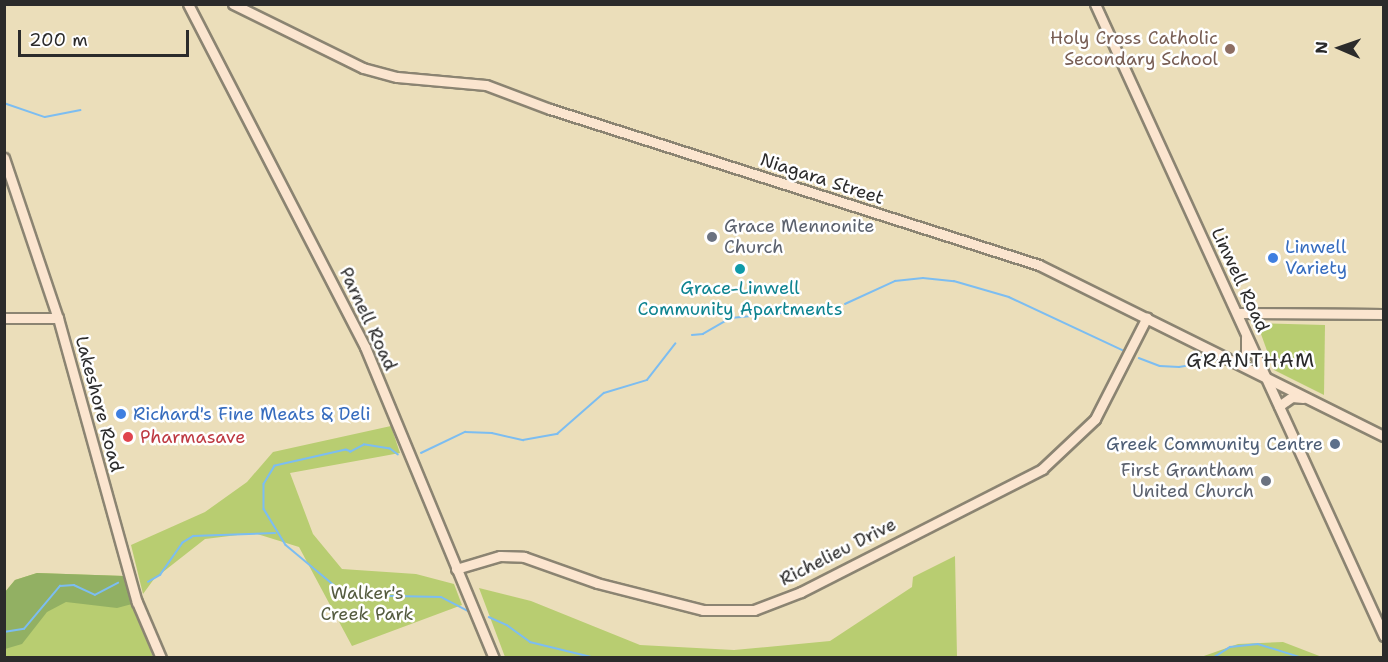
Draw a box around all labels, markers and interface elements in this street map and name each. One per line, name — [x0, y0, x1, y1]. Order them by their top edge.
scale bar — [21, 18, 192, 56]
north arrow — [1310, 18, 1370, 78]
text: 200 m — [29, 28, 88, 52]
place label: Holy Cross Catholic Secondary School — [1050, 28, 1218, 70]
text: N — [1311, 41, 1332, 54]
marker: Holy Cross Catholic Secondary School — [1223, 42, 1237, 56]
street label: Niagara Street — [757, 149, 887, 209]
place label: Grace Mennonite Church — [724, 216, 874, 258]
street label: Linwell Road — [1206, 224, 1274, 336]
marker: Grace Mennonite Church — [705, 230, 719, 244]
place label: Linwell Variety — [1285, 237, 1347, 280]
marker: Linwell Variety — [1266, 251, 1280, 265]
marker: Grace-Linwell Community Apartments — [733, 262, 747, 276]
street label: Parnell Road — [335, 264, 401, 374]
place label: Grace-Linwell Community Apartments — [637, 278, 843, 320]
street label: Lakeshore Road — [70, 334, 128, 474]
district label: GRANTHAM — [1186, 348, 1316, 372]
place label: Richard's Fine Meats & Deli — [133, 403, 371, 425]
marker: Richard's Fine Meats & Deli — [114, 407, 128, 421]
place label: Pharmasave — [140, 426, 245, 448]
marker: Pharmasave — [121, 430, 135, 444]
place label: Greek Community Centre — [1106, 433, 1323, 455]
marker: Greek Community Centre — [1328, 437, 1342, 451]
place label: First Grantham United Church — [1121, 460, 1254, 502]
marker: First Grantham United Church — [1259, 474, 1273, 488]
street label: Richelieu Drive — [776, 513, 900, 591]
park label: Walker's Creek Park — [320, 583, 414, 626]

